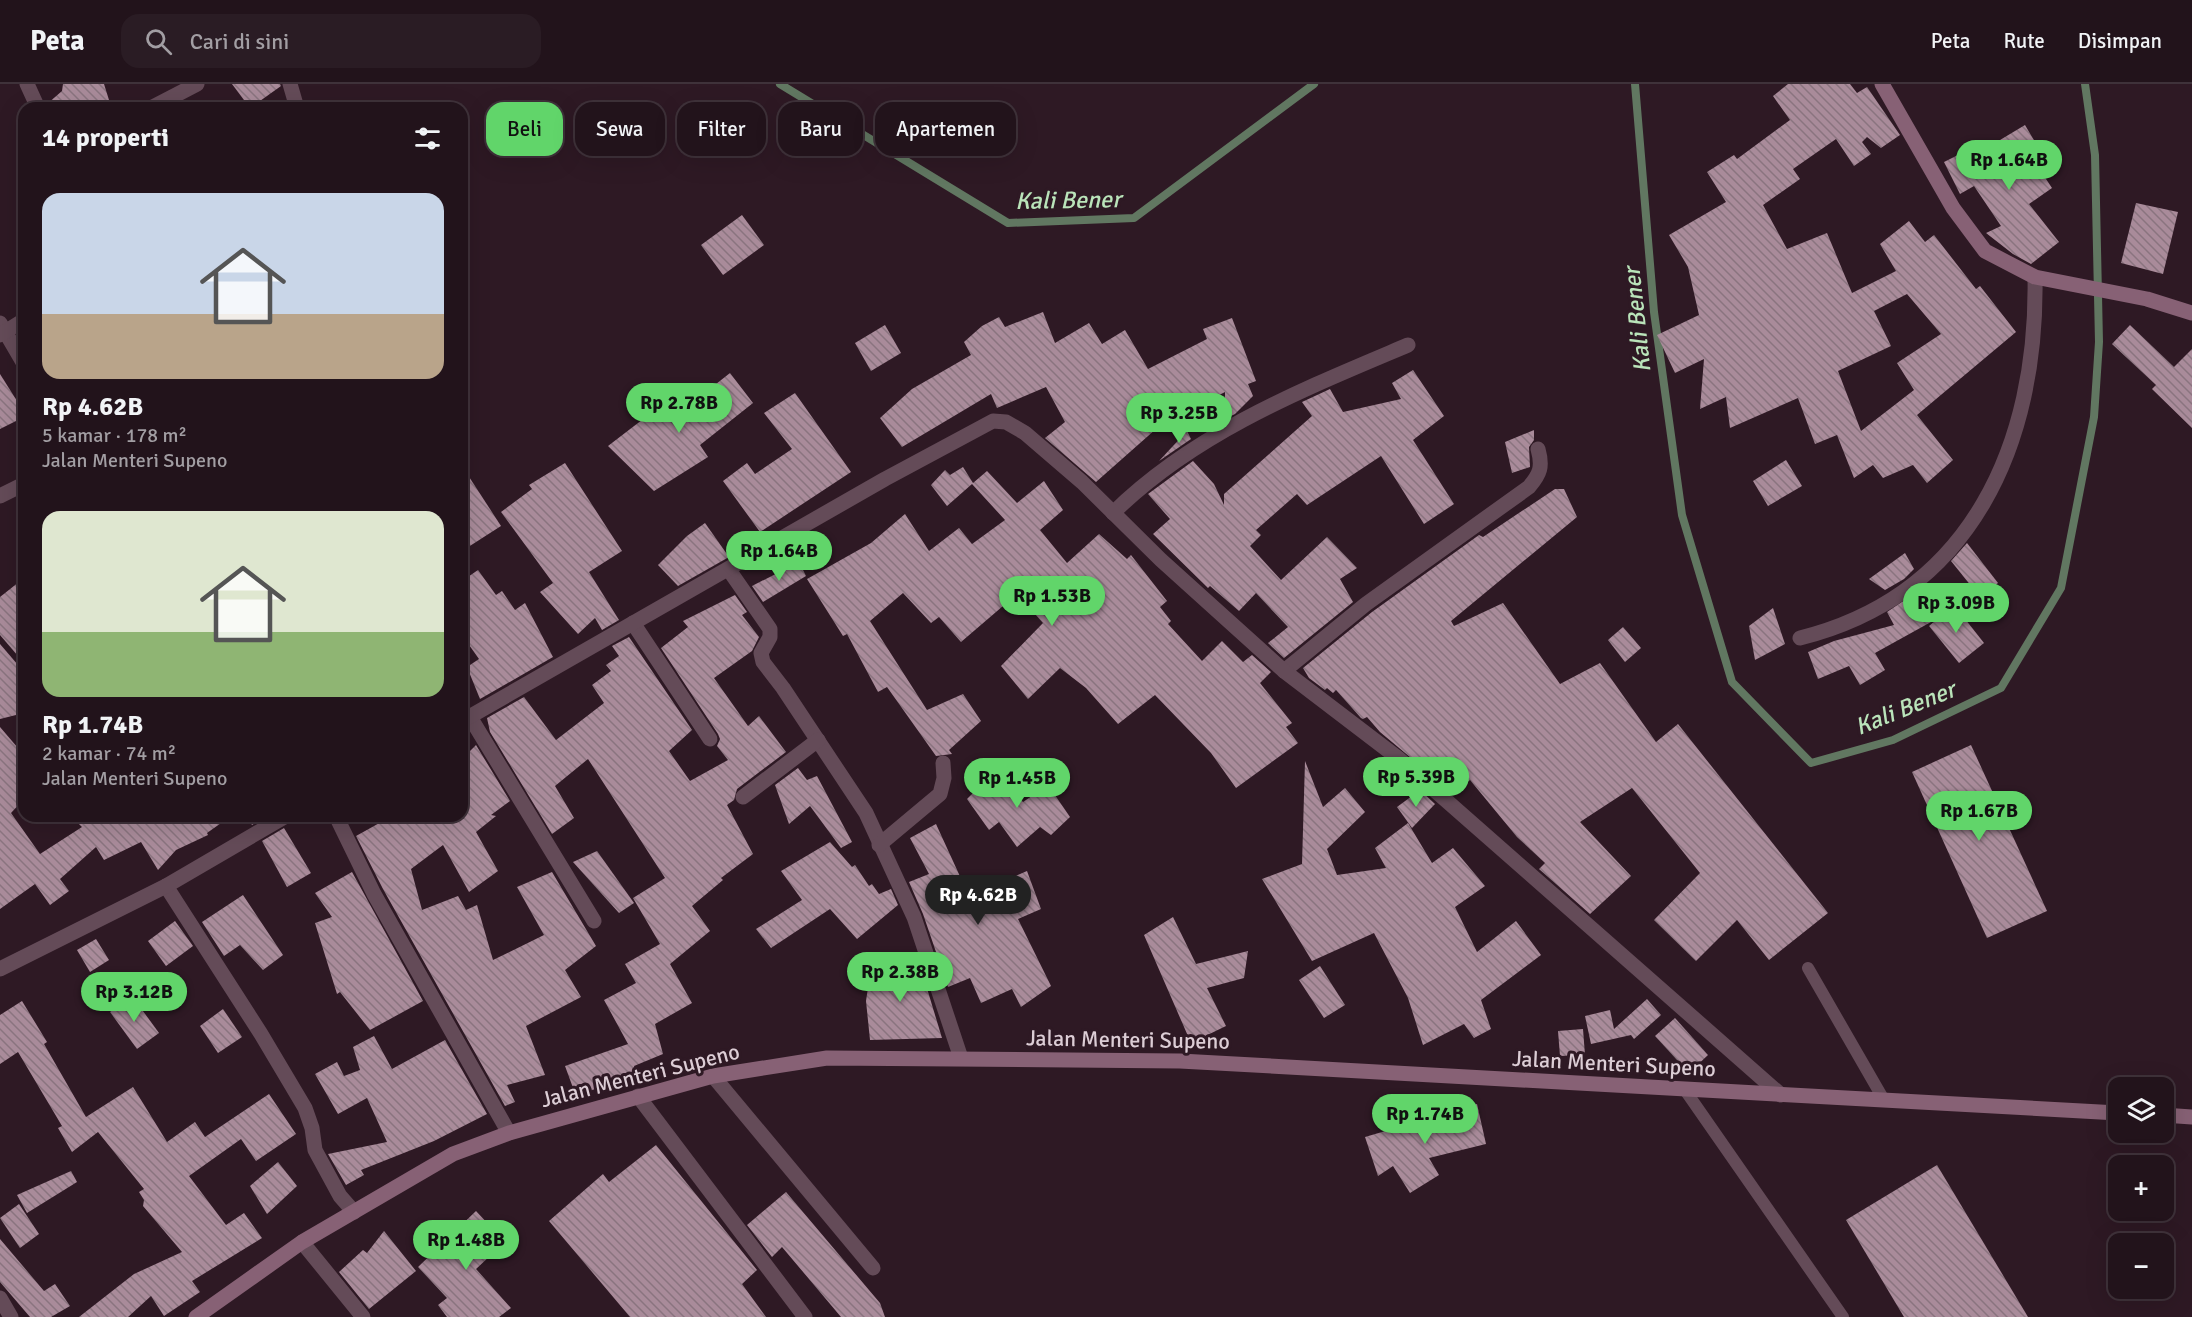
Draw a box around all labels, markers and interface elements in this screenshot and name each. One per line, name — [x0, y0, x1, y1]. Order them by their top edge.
search box — [121, 14, 541, 68]
text: Peta — [30, 24, 85, 58]
icon: search — [142, 25, 175, 58]
text: Cari di sini — [190, 28, 289, 55]
text: Peta — [1931, 28, 1971, 54]
text: Rute — [2004, 28, 2045, 54]
text: Disimpan — [2078, 28, 2162, 54]
chip: Beli — [486, 102, 563, 156]
chip: Sewa — [575, 102, 665, 156]
chip: Filter — [677, 102, 766, 156]
chip: Baru — [778, 102, 863, 156]
chip: Apartemen — [875, 102, 1016, 156]
text: 14 properti — [42, 122, 169, 154]
icon: filters — [411, 122, 444, 155]
pin: Rp 1.64B — [1947, 140, 2071, 191]
text: Rp 1.64B — [1970, 147, 2048, 172]
water label: Kali Bener — [1015, 184, 1124, 216]
icon: home — [189, 232, 297, 340]
water label: Kali Bener — [1616, 263, 1657, 374]
pin: Rp 2.78B — [617, 383, 741, 434]
text: Rp 2.78B — [640, 390, 718, 415]
text: Rp 4.62B — [42, 391, 143, 423]
pin: Rp 3.25B — [1117, 393, 1241, 444]
text: Rp 3.25B — [1140, 400, 1218, 425]
text: 5 kamar · 178 m² — [42, 423, 187, 448]
text: Jalan Menteri Supeno — [42, 448, 227, 473]
pin: Rp 1.64B — [717, 531, 841, 582]
text: Rp 1.64B — [740, 538, 818, 563]
icon: home — [189, 550, 297, 658]
pin: Rp 1.53B — [990, 576, 1114, 627]
text: Rp 1.53B — [1013, 583, 1091, 608]
pin: Rp 3.09B — [1894, 583, 2018, 634]
text: Rp 3.09B — [1917, 590, 1995, 615]
water label: Kali Bener — [1850, 673, 1963, 742]
text: Rp 1.74B — [42, 709, 143, 741]
text: 2 kamar · 74 m² — [42, 741, 176, 766]
pin: Rp 5.39B — [1354, 757, 1478, 808]
pin: Rp 1.45B — [955, 758, 1079, 809]
text: Rp 5.39B — [1377, 764, 1455, 789]
text: Rp 1.45B — [978, 765, 1056, 790]
text: Jalan Menteri Supeno — [42, 766, 227, 791]
pin: Rp 1.67B — [1917, 791, 2041, 842]
text: Rp 1.67B — [1940, 798, 2018, 823]
pin: Rp 4.62B — [916, 875, 1040, 926]
text: Rp 4.62B — [939, 882, 1017, 907]
pin: Rp 2.38B — [838, 952, 962, 1003]
text: Rp 2.38B — [861, 959, 939, 984]
pin: Rp 3.12B — [72, 972, 196, 1023]
text: Rp 3.12B — [95, 979, 173, 1004]
street label: Jalan Menteri Supeno — [1026, 1024, 1230, 1055]
street label: Jalan Menteri Supeno — [538, 1038, 742, 1113]
street label: Jalan Menteri Supeno — [1511, 1045, 1716, 1082]
map controls — [2108, 1077, 2174, 1299]
button: layers — [2108, 1077, 2174, 1143]
pin: Rp 1.74B — [1363, 1094, 1487, 1145]
text: Rp 1.74B — [1386, 1101, 1464, 1126]
button: + — [2108, 1155, 2174, 1221]
pin: Rp 1.48B — [404, 1220, 528, 1271]
text: Rp 1.48B — [427, 1227, 505, 1252]
button: − — [2108, 1233, 2174, 1299]

